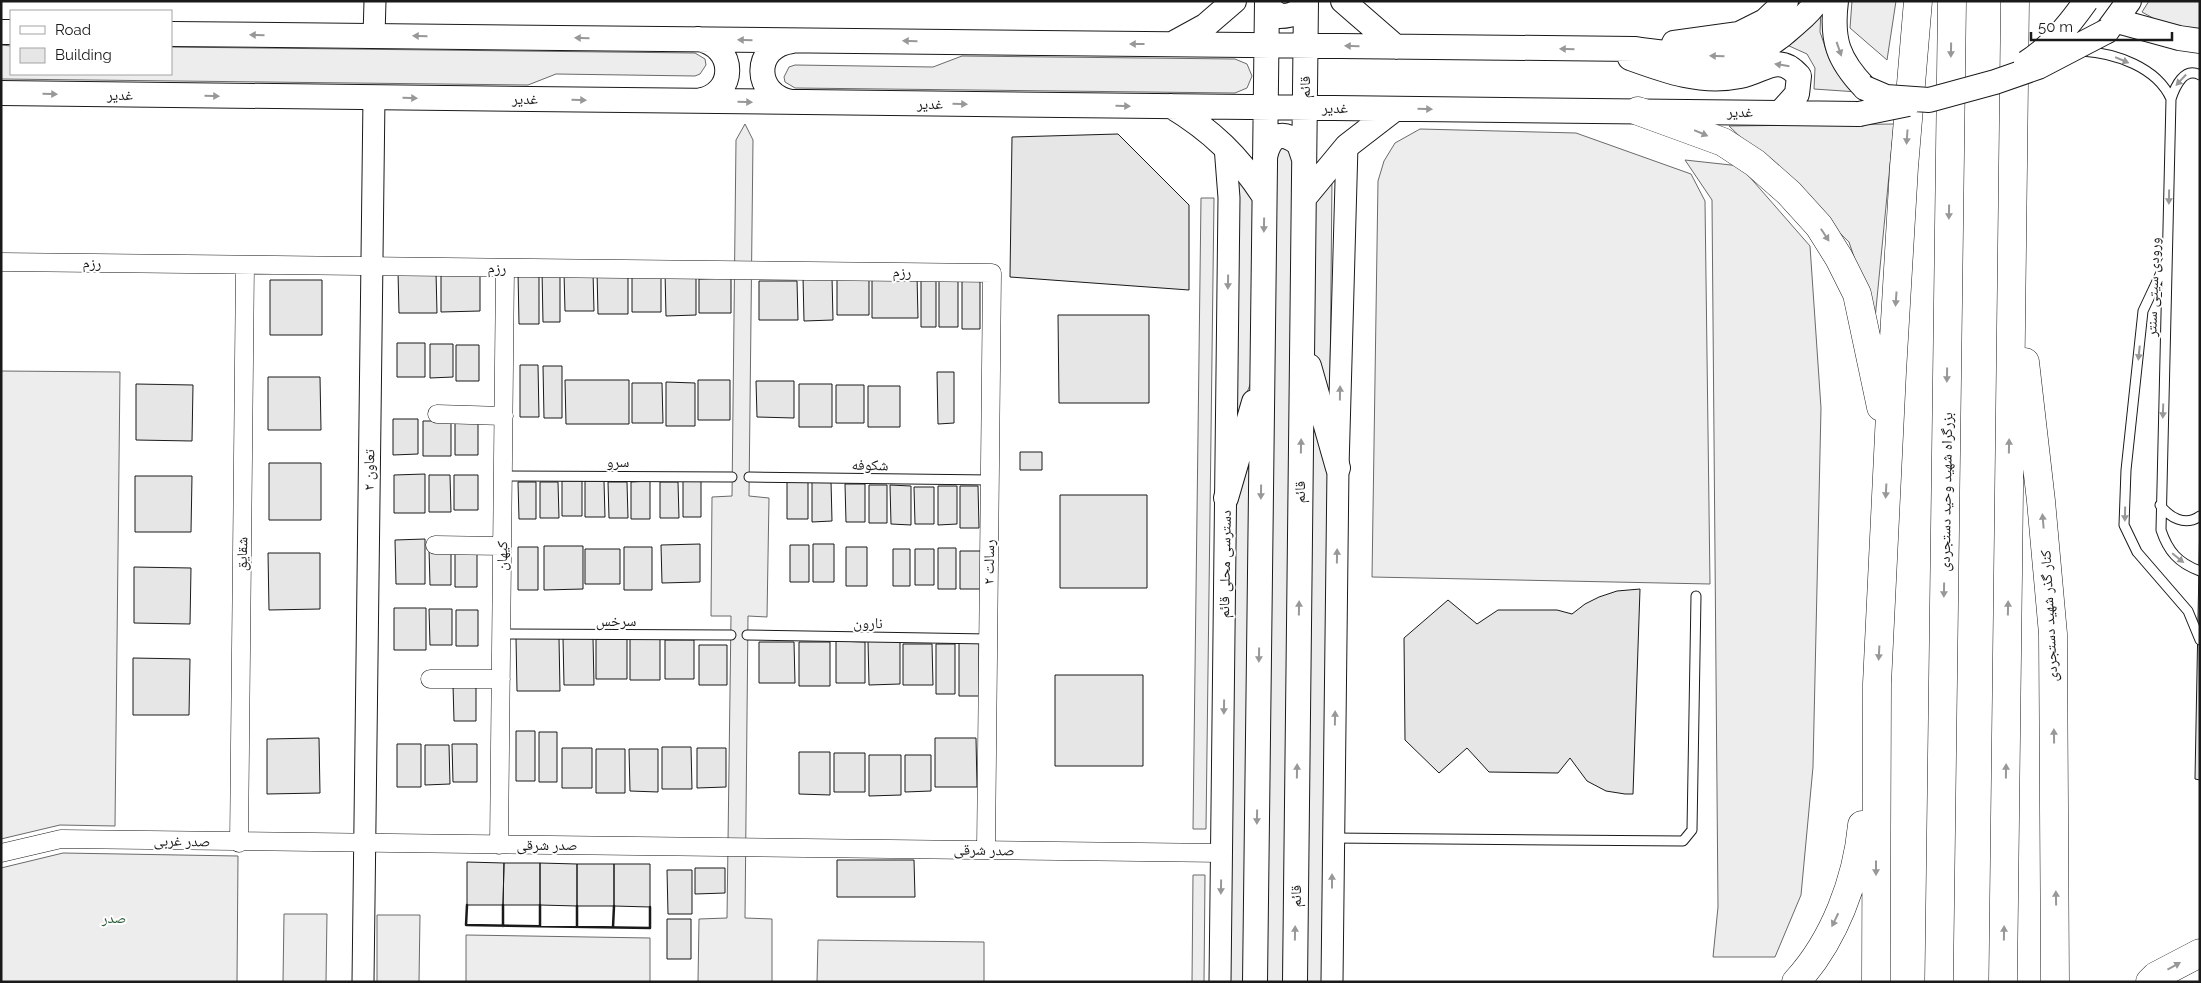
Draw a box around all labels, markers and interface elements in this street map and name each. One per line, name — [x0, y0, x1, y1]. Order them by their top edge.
legend — [10, 10, 172, 75]
scale bar — [2031, 10, 2172, 42]
text: 50 m — [2038, 18, 2073, 36]
text: Road — [55, 21, 91, 39]
one-way arrow — [249, 30, 265, 38]
one-way arrow — [411, 32, 427, 40]
one-way arrow — [574, 34, 590, 42]
one-way arrow — [736, 35, 752, 43]
one-way arrow — [902, 37, 918, 45]
one-way arrow — [1129, 40, 1145, 48]
one-way arrow — [1344, 42, 1360, 50]
one-way arrow — [1835, 42, 1843, 57]
one-way arrow — [1947, 42, 1955, 58]
one-way arrow — [1559, 45, 1575, 53]
text: Building — [55, 46, 112, 64]
one-way arrow — [1709, 51, 1725, 59]
one-way arrow — [2115, 56, 2130, 64]
one-way arrow — [1773, 61, 1789, 69]
one-way arrow — [2176, 74, 2187, 87]
street label: قائم — [1296, 76, 1315, 98]
street label: غدیر — [106, 86, 134, 104]
one-way arrow — [42, 90, 58, 98]
street label: غدیر — [511, 90, 539, 108]
one-way arrow — [205, 92, 221, 100]
one-way arrow — [402, 94, 418, 102]
street label: غدیر — [916, 95, 944, 113]
one-way arrow — [572, 96, 588, 104]
one-way arrow — [737, 98, 753, 106]
street label: غدیر — [1321, 99, 1349, 117]
one-way arrow — [952, 100, 968, 108]
one-way arrow — [1115, 102, 1131, 110]
street label: غدیر — [1726, 103, 1754, 121]
one-way arrow — [1417, 105, 1433, 113]
one-way arrow — [1694, 129, 1709, 137]
one-way arrow — [1902, 129, 1910, 145]
one-way arrow — [2165, 189, 2173, 205]
one-way arrow — [1945, 205, 1953, 221]
one-way arrow — [1260, 217, 1268, 233]
one-way arrow — [1820, 228, 1829, 242]
street label: ورودی سیتی سنتر — [2142, 237, 2165, 338]
street label: رزم — [82, 254, 102, 273]
street label: رزم — [487, 259, 507, 278]
street label: رزم — [892, 263, 912, 282]
one-way arrow — [1224, 274, 1232, 290]
one-way arrow — [1892, 291, 1900, 307]
one-way arrow — [2134, 345, 2142, 361]
one-way arrow — [1943, 367, 1951, 383]
one-way arrow — [1336, 385, 1344, 401]
one-way arrow — [2159, 403, 2167, 419]
street label: بزرگراه شهید وحید دستجردی — [1936, 412, 1957, 572]
one-way arrow — [1297, 437, 1305, 453]
one-way arrow — [2006, 437, 2014, 453]
street label: تعاون ۲ — [360, 448, 379, 491]
street label: سرو — [607, 453, 630, 471]
street label: شکوفه — [851, 456, 889, 474]
street label: قائم — [1291, 481, 1310, 503]
one-way arrow — [1882, 483, 1890, 499]
one-way arrow — [1257, 485, 1265, 501]
one-way arrow — [2120, 507, 2128, 523]
street label: دسترسی محلی قائم — [1215, 510, 1236, 618]
one-way arrow — [2039, 513, 2047, 529]
street label: شقایق — [233, 537, 252, 571]
street label: رسالت ۲ — [980, 539, 998, 585]
street label: کیهان — [493, 541, 512, 571]
one-way arrow — [1333, 547, 1341, 563]
street label: کنار گذر شهید دستجردی — [2037, 550, 2062, 682]
one-way arrow — [2172, 553, 2185, 564]
one-way arrow — [1940, 582, 1948, 598]
one-way arrow — [1295, 600, 1303, 616]
one-way arrow — [2004, 600, 2012, 616]
street label: سرخس — [596, 612, 636, 631]
street label: نارون — [853, 614, 883, 633]
one-way arrow — [1874, 646, 1882, 662]
one-way arrow — [1255, 647, 1263, 663]
one-way arrow — [1219, 699, 1227, 715]
one-way arrow — [1331, 710, 1339, 726]
one-way arrow — [2050, 727, 2058, 743]
one-way arrow — [1293, 762, 1301, 778]
one-way arrow — [2002, 762, 2010, 778]
one-way arrow — [1253, 810, 1261, 826]
street label: صدر غربی — [154, 832, 210, 851]
street label: صدر شرقی — [516, 836, 578, 855]
street label: صدر شرقی — [953, 840, 1015, 861]
one-way arrow — [1872, 861, 1880, 877]
one-way arrow — [1328, 872, 1336, 888]
one-way arrow — [1217, 879, 1225, 895]
street label: قائم — [1287, 885, 1306, 907]
one-way arrow — [2052, 890, 2060, 906]
park label: صدر — [101, 909, 126, 927]
one-way arrow — [1830, 913, 1838, 927]
one-way arrow — [1291, 925, 1299, 941]
one-way arrow — [2000, 925, 2008, 941]
one-way arrow — [2166, 962, 2181, 970]

